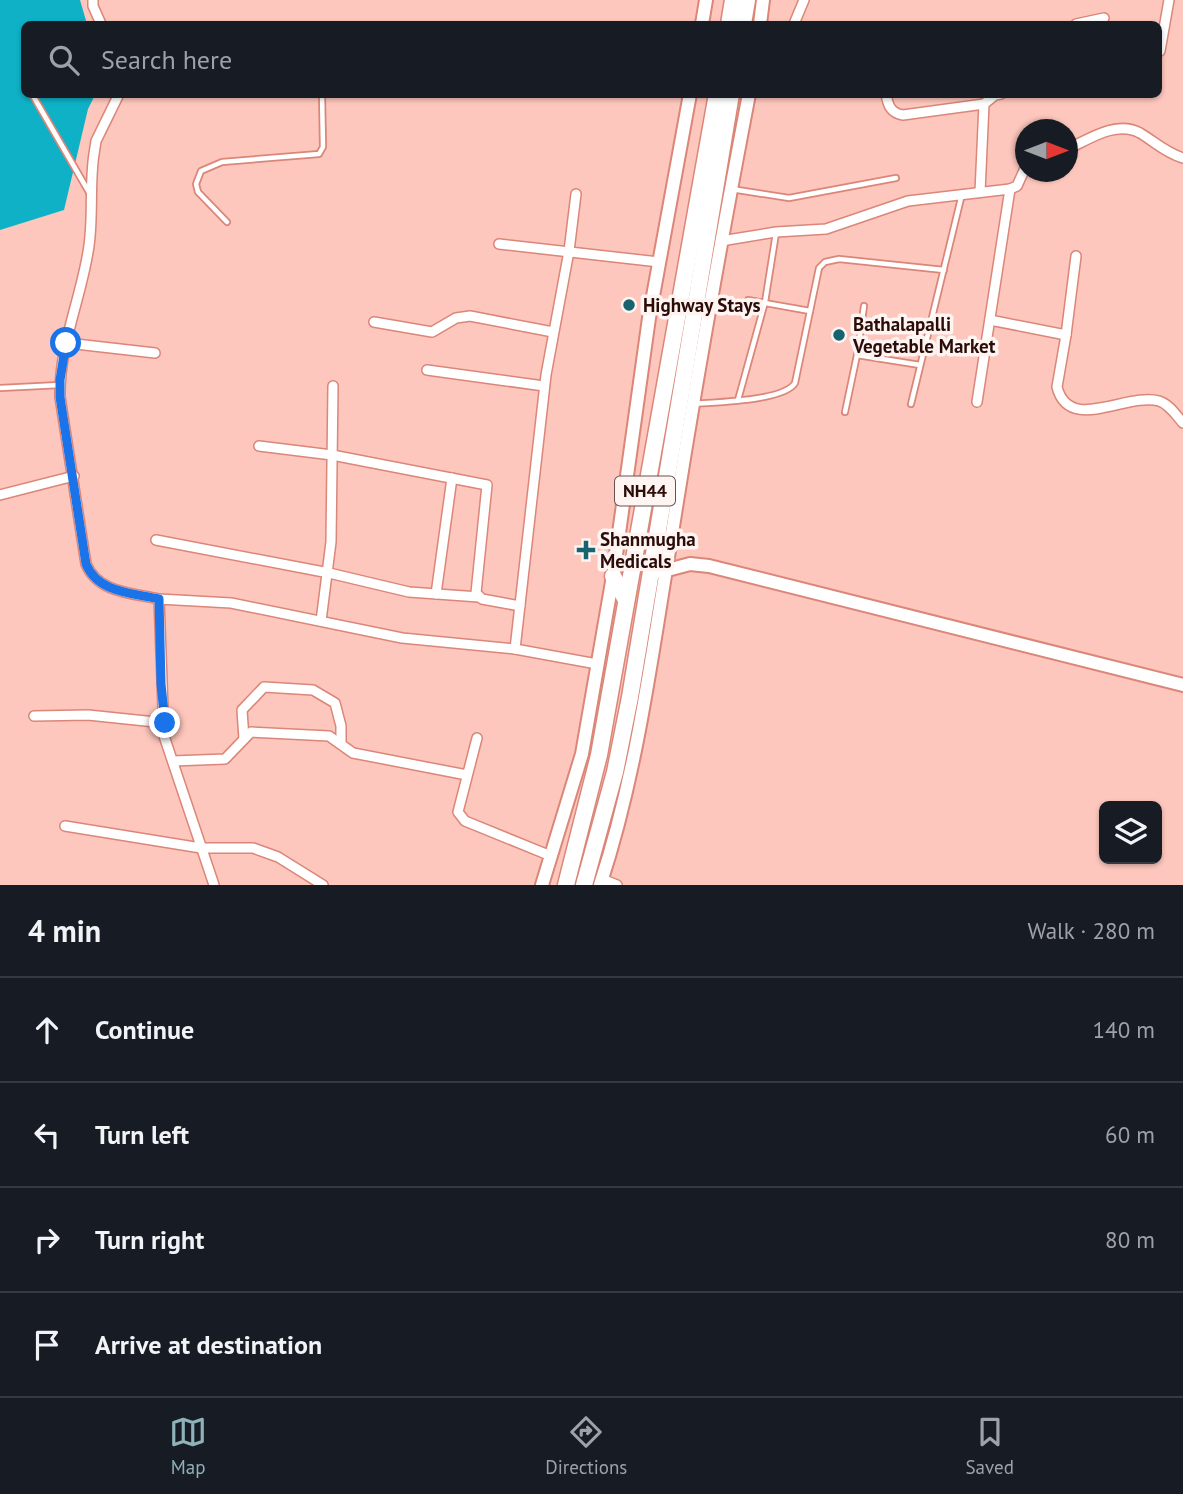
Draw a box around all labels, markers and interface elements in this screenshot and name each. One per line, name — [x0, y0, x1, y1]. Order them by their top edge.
search box — [21, 21, 1162, 98]
icon: search — [45, 41, 83, 79]
text: Search here — [101, 43, 232, 76]
north arrow — [1015, 119, 1078, 182]
place label: Highway Stays — [643, 293, 761, 317]
marker: Highway Stays — [621, 297, 637, 313]
place label: Bathalapalli Vegetable Market — [852, 312, 996, 358]
route start — [50, 327, 81, 358]
marker: Bathalapalli Vegetable Market — [831, 327, 847, 343]
road number: NH44 — [615, 476, 675, 505]
place label: Shanmugha Medicals — [600, 527, 696, 573]
marker: Shanmugha Medicals — [578, 542, 594, 558]
route end — [149, 707, 180, 738]
map controls — [1099, 801, 1162, 864]
button: layers — [1099, 801, 1162, 864]
text: 4 min — [28, 911, 101, 950]
text: Walk · 280 m — [1028, 916, 1155, 945]
icon: ahead — [28, 1011, 66, 1049]
text: Continue — [95, 1013, 194, 1046]
text: 140 m — [1093, 1015, 1155, 1044]
icon: left — [28, 1116, 66, 1154]
text: Turn left — [95, 1118, 189, 1151]
text: 60 m — [1105, 1120, 1155, 1149]
icon: right — [28, 1221, 66, 1259]
text: Turn right — [95, 1223, 204, 1256]
text: 80 m — [1105, 1225, 1155, 1254]
icon: arrive — [28, 1326, 66, 1364]
text: Arrive at destination — [95, 1328, 322, 1361]
tab: Map — [169, 1413, 207, 1479]
tab: Directions — [545, 1413, 627, 1479]
tab: Saved — [966, 1413, 1014, 1479]

